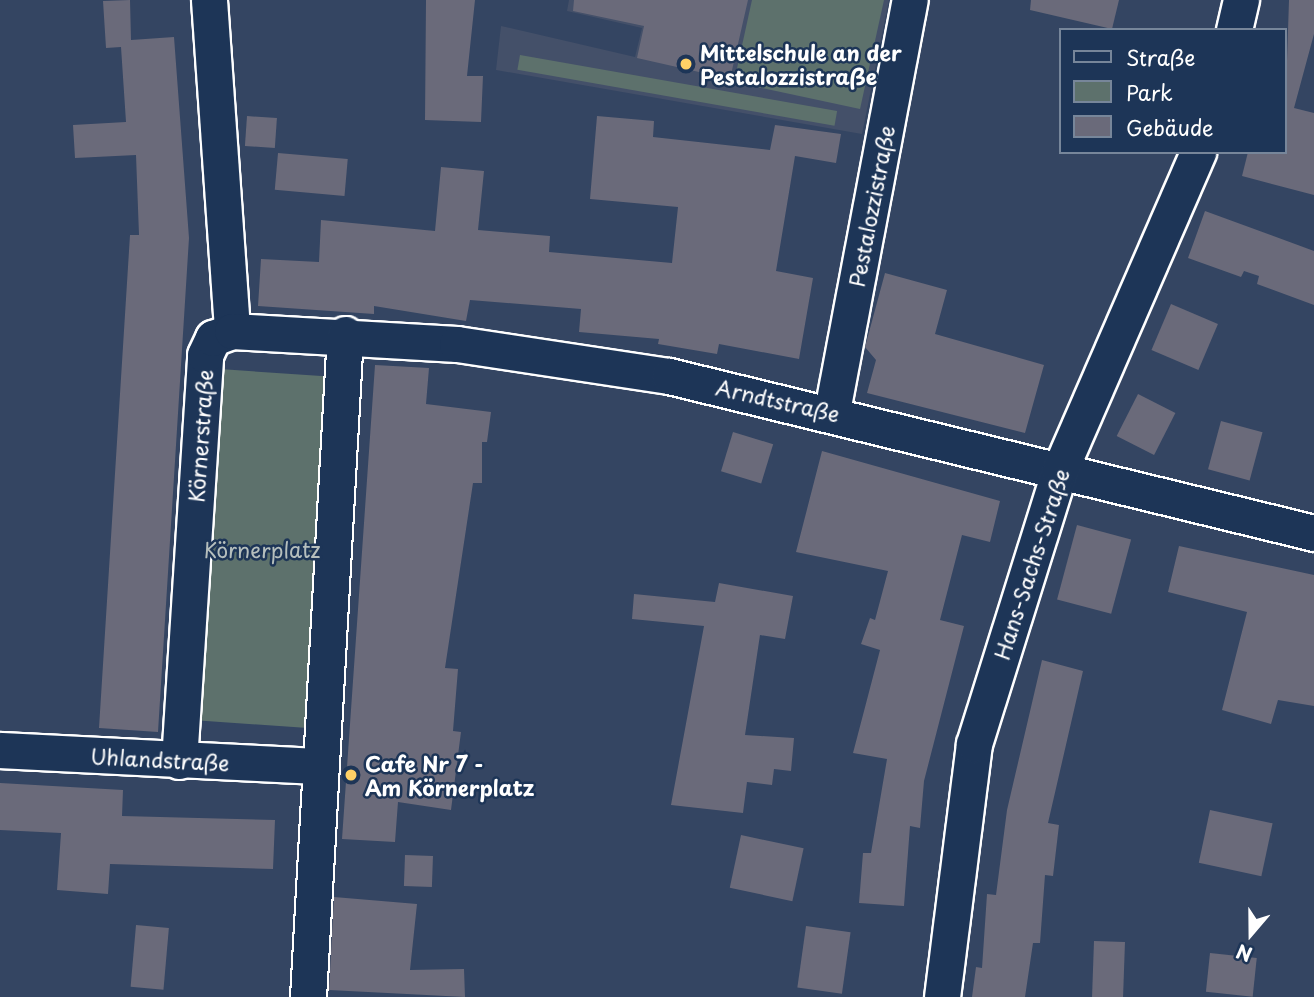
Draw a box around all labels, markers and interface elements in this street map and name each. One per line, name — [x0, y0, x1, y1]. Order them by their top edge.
legend — [1058, 28, 1286, 154]
place label: Mittelschule an der Pestalozzistraße — [700, 39, 903, 89]
text: Straße — [1126, 41, 1195, 73]
marker: Mittelschule an der Pestalozzistraße — [678, 56, 694, 72]
text: Park — [1126, 76, 1173, 108]
text: Gebäude — [1126, 111, 1213, 143]
street label: Pestalozzistraße — [843, 123, 899, 289]
street label: Körnerstraße — [183, 369, 217, 503]
street label: Arndtstraße — [714, 374, 842, 426]
street label: Hans-Sachs-Straße — [988, 465, 1074, 663]
park label: Körnerplatz — [204, 536, 320, 562]
street label: Uhlandstraße — [90, 743, 230, 775]
place label: Cafe Nr 7 - Am Körnerplatz — [365, 750, 535, 800]
marker: Cafe Nr 7 - Am Körnerplatz — [343, 767, 359, 783]
north arrow — [1216, 899, 1286, 969]
text: N — [1232, 938, 1256, 969]

